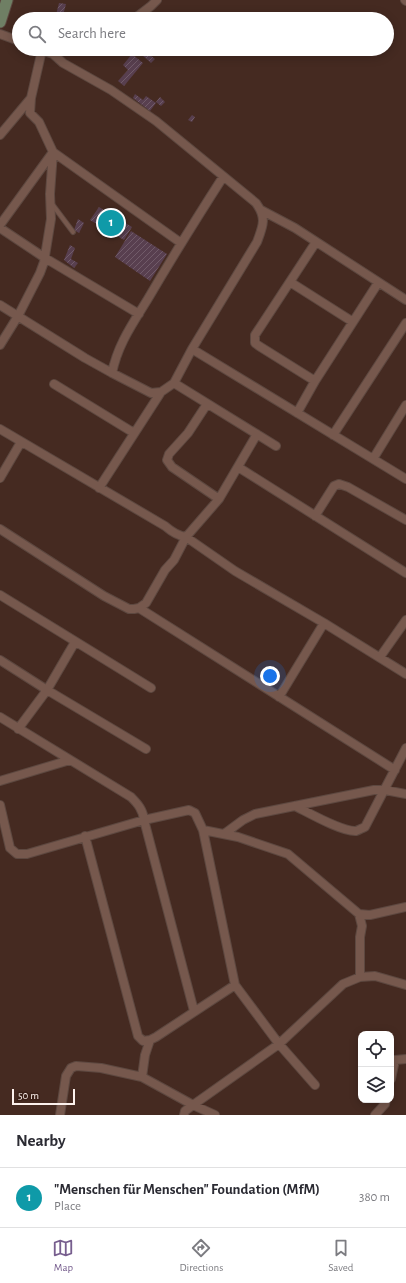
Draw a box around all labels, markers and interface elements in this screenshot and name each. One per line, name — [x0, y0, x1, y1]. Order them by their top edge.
search box — [12, 12, 394, 56]
icon: search — [26, 23, 48, 45]
text: Search here — [58, 26, 126, 41]
pin: 1 — [98, 208, 124, 238]
your location — [260, 666, 280, 686]
map controls — [358, 1031, 394, 1103]
button: locate — [358, 1031, 394, 1067]
button: layers — [358, 1067, 394, 1103]
scale bar — [12, 1087, 75, 1106]
text: 50 m — [18, 1090, 39, 1101]
text: Nearby — [16, 1132, 66, 1149]
text: "Menschen für Menschen" Foundation (MfM) — [54, 1182, 320, 1197]
text: 1 — [27, 1191, 31, 1204]
text: 380 m — [359, 1191, 390, 1204]
text: Place — [54, 1200, 81, 1213]
tab: Map — [52, 1237, 74, 1274]
tab: Directions — [179, 1237, 223, 1274]
tab: Saved — [328, 1237, 353, 1274]

